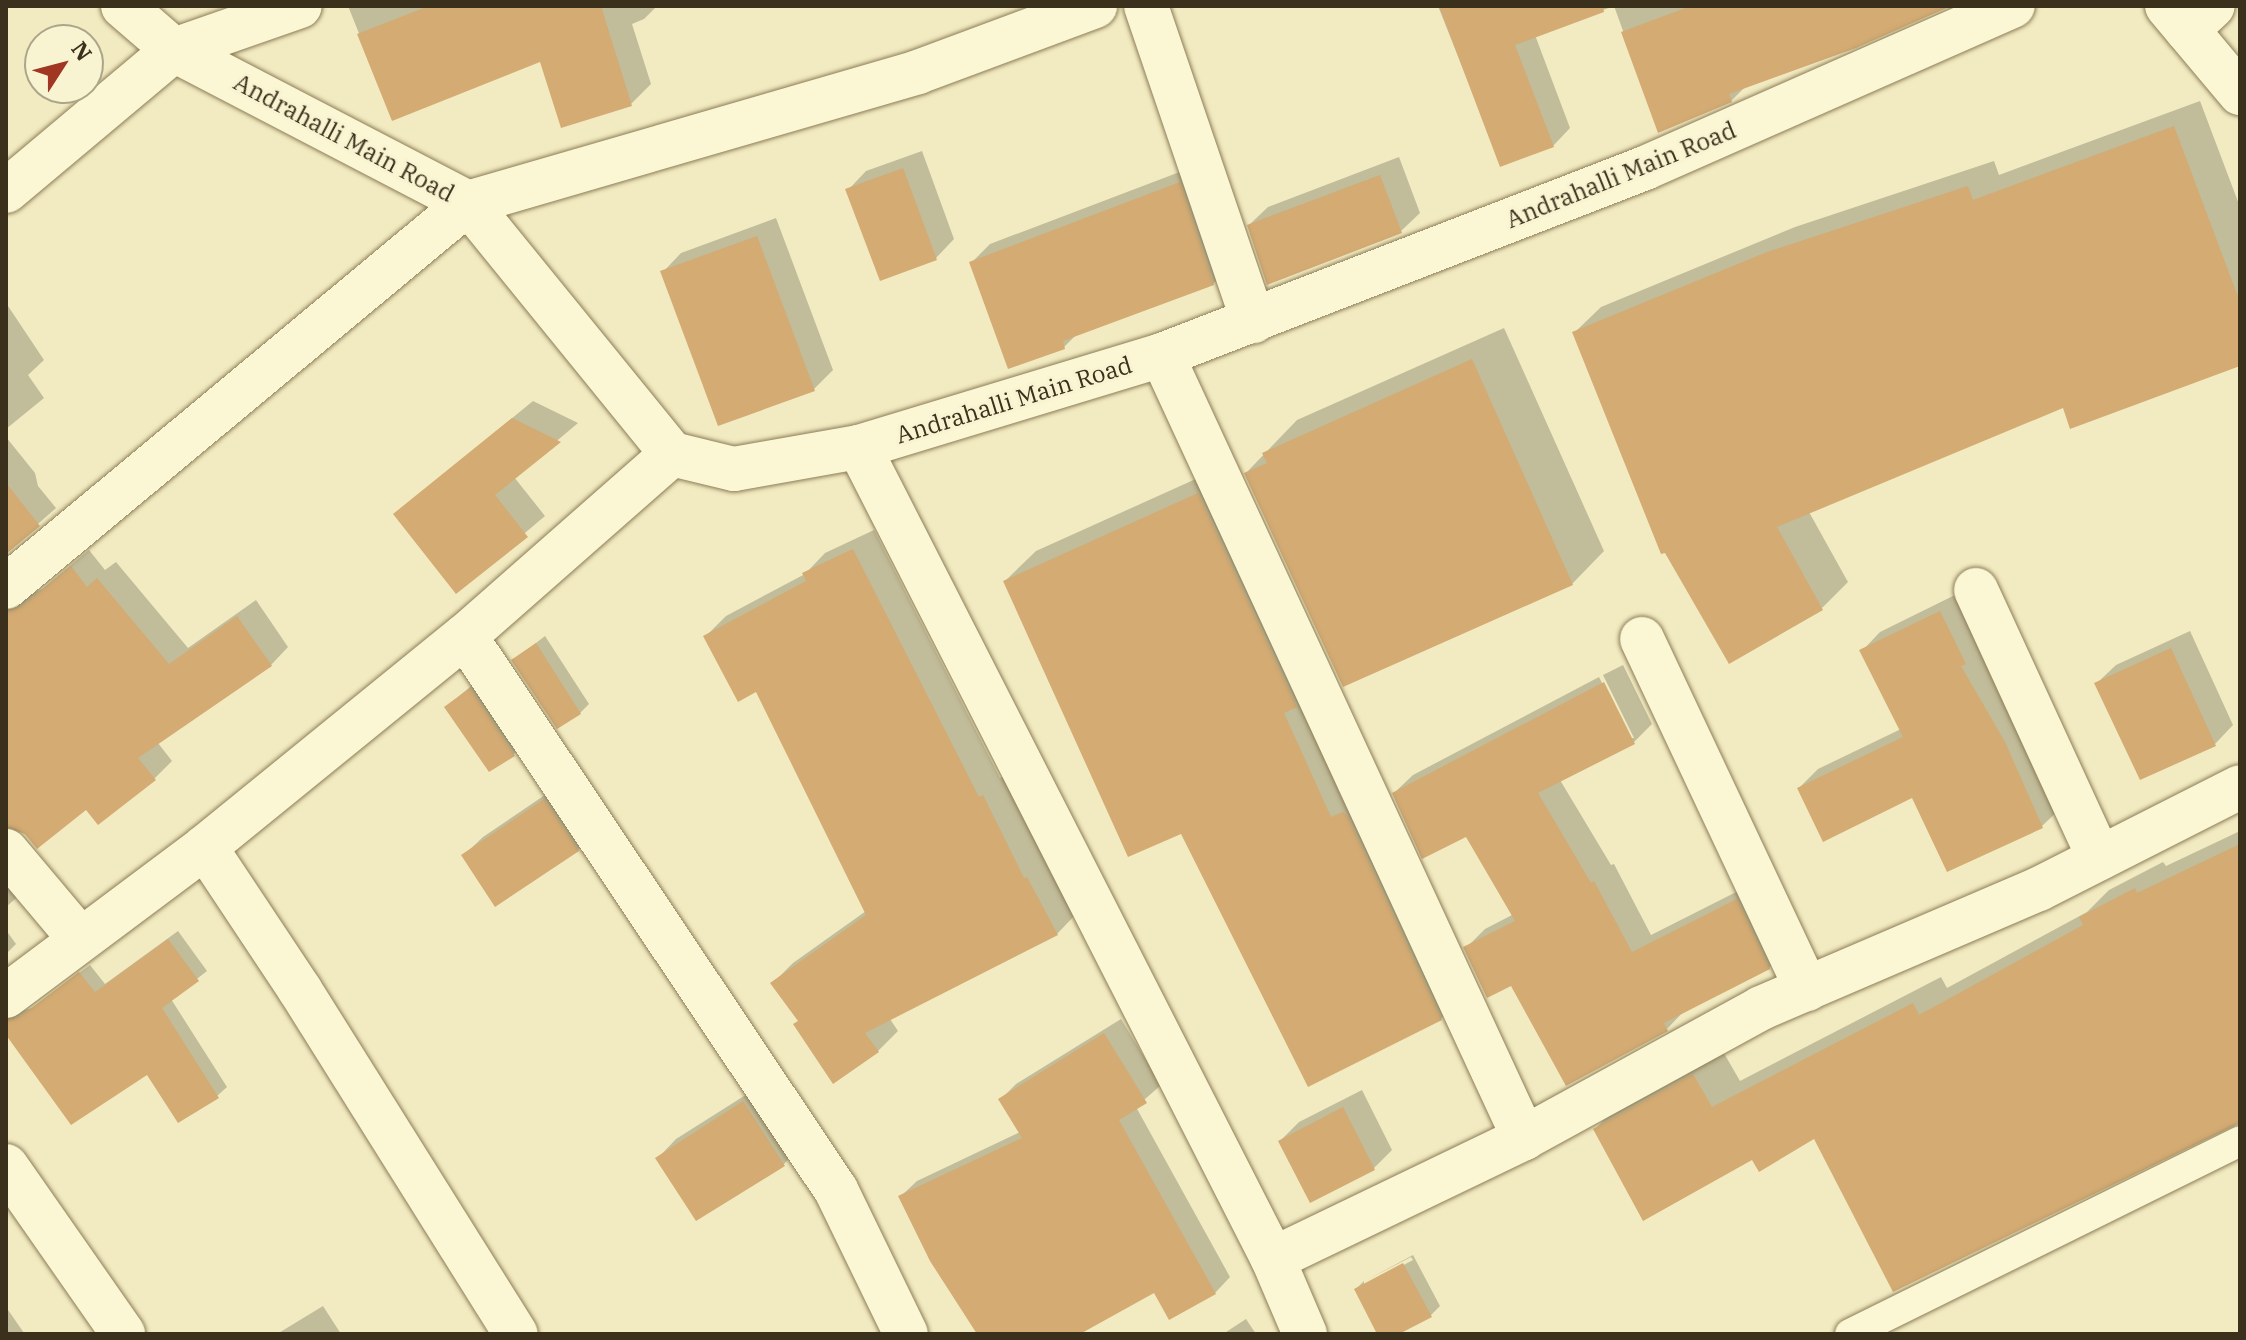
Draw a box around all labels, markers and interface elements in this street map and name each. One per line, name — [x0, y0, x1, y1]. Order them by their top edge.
north arrow — [24, 24, 104, 104]
text: N — [65, 35, 99, 66]
street label: Andrahalli Main Road — [229, 68, 459, 208]
street label: Andrahalli Main Road — [1502, 116, 1740, 234]
street label: Andrahalli Main Road — [892, 350, 1136, 450]

